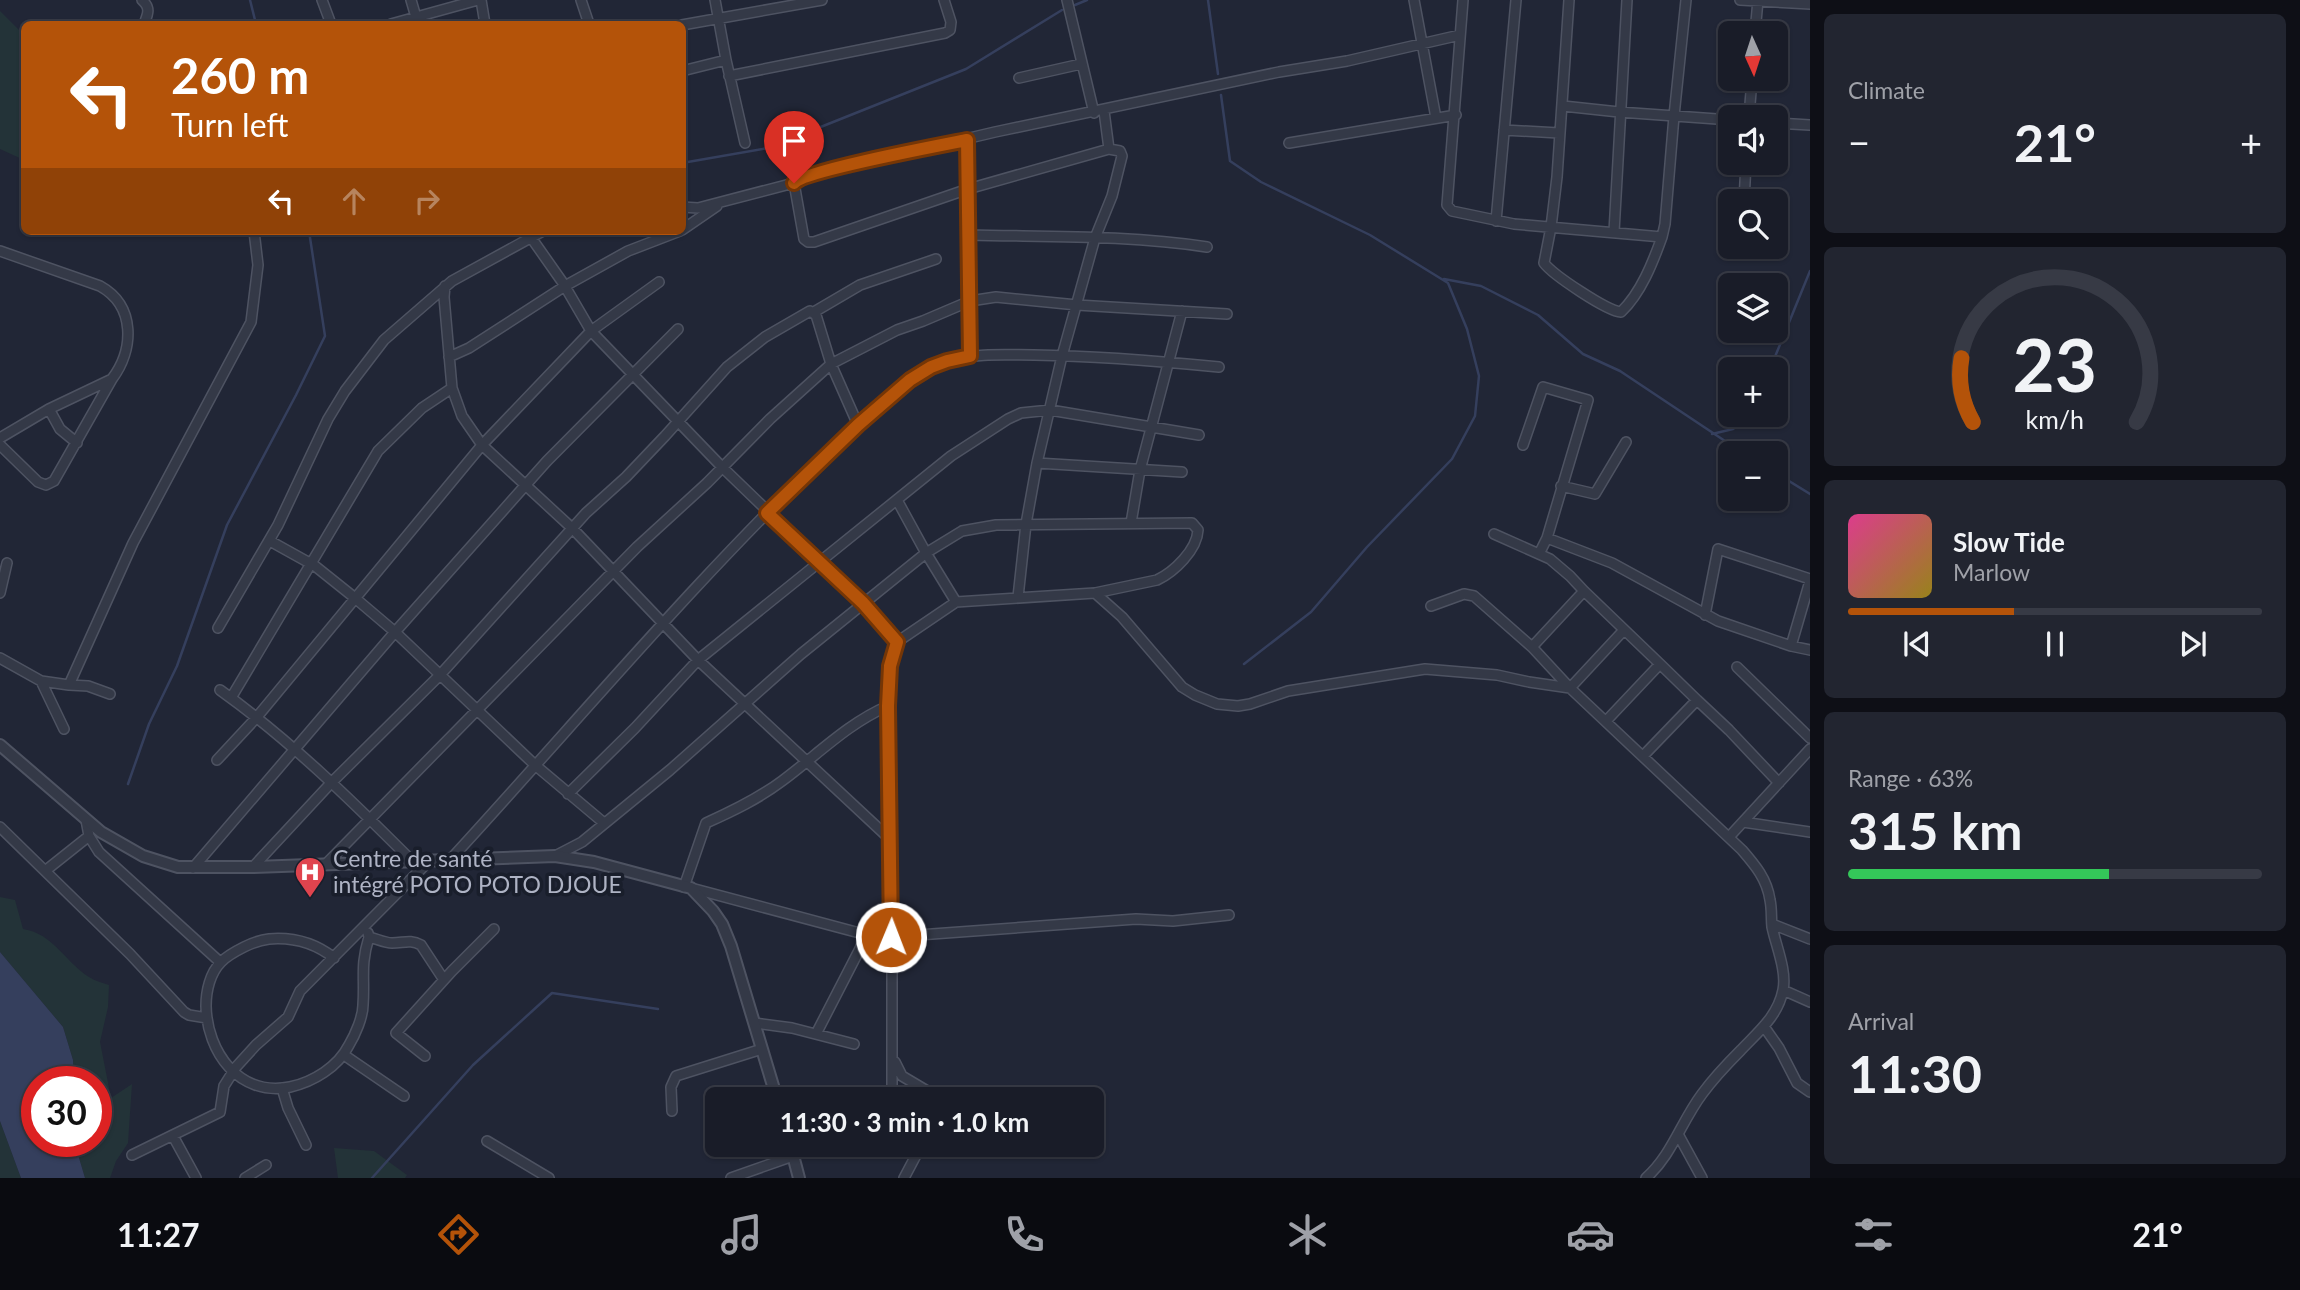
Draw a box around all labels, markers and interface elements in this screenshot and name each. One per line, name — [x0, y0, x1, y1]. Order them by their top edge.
north arrow — [1718, 21, 1788, 91]
map controls — [1718, 21, 1788, 511]
text: 260 m — [171, 46, 309, 104]
icon: left — [56, 49, 147, 140]
text: Climate — [1848, 76, 1925, 104]
text: Turn left — [171, 105, 288, 144]
button: sound — [1718, 105, 1788, 175]
pin — [764, 111, 824, 183]
text: 21° — [2014, 111, 2096, 173]
text: − — [1848, 119, 1870, 165]
text: + — [2240, 119, 2262, 165]
icon: arrive — [775, 122, 813, 160]
icon: left — [262, 182, 300, 220]
icon: ahead — [335, 182, 373, 220]
icon: right — [408, 182, 446, 220]
button: search — [1718, 189, 1788, 259]
button: layers — [1718, 273, 1788, 343]
text: 23 — [2013, 321, 2097, 409]
button: + — [1718, 357, 1788, 427]
text: km/h — [2026, 404, 2084, 434]
button: − — [1718, 441, 1788, 511]
text: Slow Tide — [1953, 526, 2065, 558]
text: Marlow — [1953, 558, 2030, 586]
icon: previous — [1898, 625, 1936, 663]
icon: pause — [2036, 625, 2074, 663]
icon: next — [2174, 625, 2212, 663]
text: Range · 63% — [1848, 764, 1973, 792]
text: 315 km — [1848, 799, 2022, 861]
place label: Centre de santé intégré POTO POTO DJOUE — [333, 844, 622, 898]
hospital icon: Centre de santé intégré POTO POTO DJOUE — [293, 855, 327, 899]
position arrow — [854, 900, 928, 974]
text: Arrival — [1848, 1007, 1914, 1035]
text: 11:30 — [1848, 1042, 1982, 1104]
speed limit sign: 30 — [21, 1066, 112, 1157]
text: 11:30 · 3 min · 1.0 km — [780, 1106, 1029, 1138]
icon: directions — [434, 1210, 483, 1259]
icon: music — [717, 1210, 766, 1259]
icon: phone — [1000, 1210, 1049, 1259]
icon: climate — [1283, 1210, 1332, 1259]
icon: car — [1566, 1210, 1615, 1259]
icon: filters — [1849, 1210, 1898, 1259]
text: 11:27 — [117, 1215, 200, 1254]
text: 21° — [2132, 1215, 2183, 1254]

